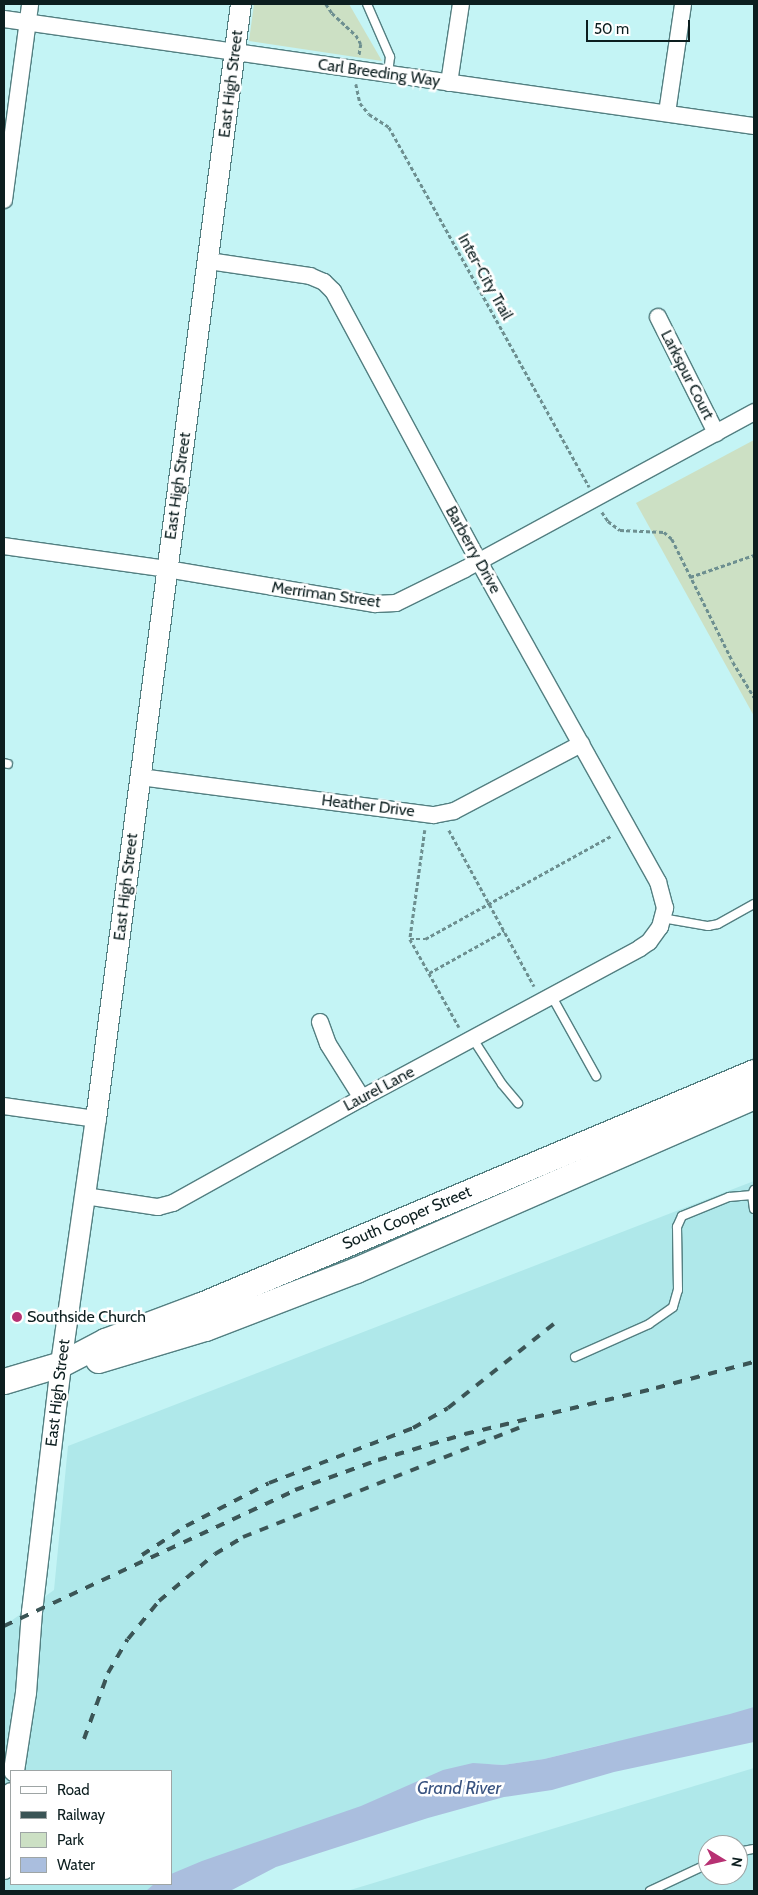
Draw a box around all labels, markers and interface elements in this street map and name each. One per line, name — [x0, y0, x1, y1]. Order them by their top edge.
scale bar — [588, 10, 692, 42]
text: 50 m — [594, 20, 629, 38]
street label: East High Street — [215, 29, 247, 139]
street label: Carl Breeding Way — [317, 55, 441, 91]
street label: Inter-City Trail — [453, 231, 517, 323]
street label: Larkspur Court — [656, 327, 718, 423]
street label: East High Street — [161, 431, 195, 541]
street label: Barberry Drive — [441, 503, 505, 597]
street label: Merriman Street — [270, 578, 382, 612]
street label: Heather Drive — [320, 791, 416, 821]
street label: East High Street — [110, 832, 142, 942]
street label: Laurel Lane — [340, 1062, 418, 1116]
street label: South Cooper Street — [340, 1182, 474, 1254]
place label: Southside Church — [27, 1307, 146, 1327]
marker: Southside Church — [11, 1311, 23, 1323]
street label: East High Street — [42, 1338, 74, 1448]
legend — [10, 1770, 172, 1885]
water label: Grand River — [417, 1777, 501, 1799]
text: Road — [57, 1781, 90, 1799]
text: Railway — [57, 1806, 105, 1824]
text: Park — [57, 1831, 84, 1849]
north arrow — [698, 1835, 748, 1885]
text: Water — [57, 1856, 95, 1874]
text: N — [727, 1856, 746, 1868]

